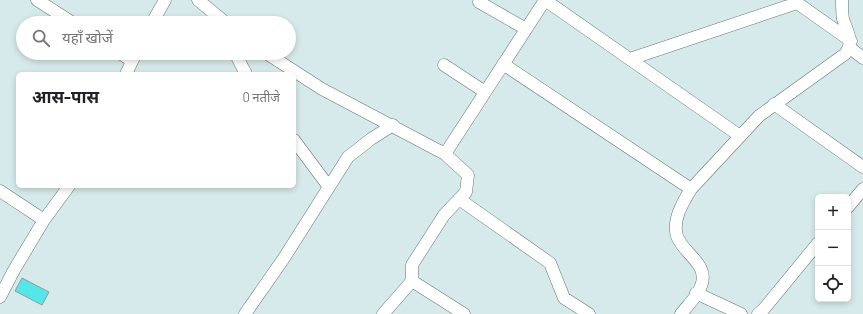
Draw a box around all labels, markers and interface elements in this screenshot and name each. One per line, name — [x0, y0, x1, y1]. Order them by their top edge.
search box — [16, 16, 296, 60]
icon: search — [30, 27, 52, 49]
text: यहाँ खोजें — [62, 28, 113, 46]
text: आस-पास — [32, 86, 99, 106]
text: 0 नतीजे — [242, 89, 280, 105]
map controls — [815, 194, 851, 302]
button: + — [815, 194, 851, 230]
button: − — [815, 230, 851, 266]
button: locate — [815, 266, 851, 302]

